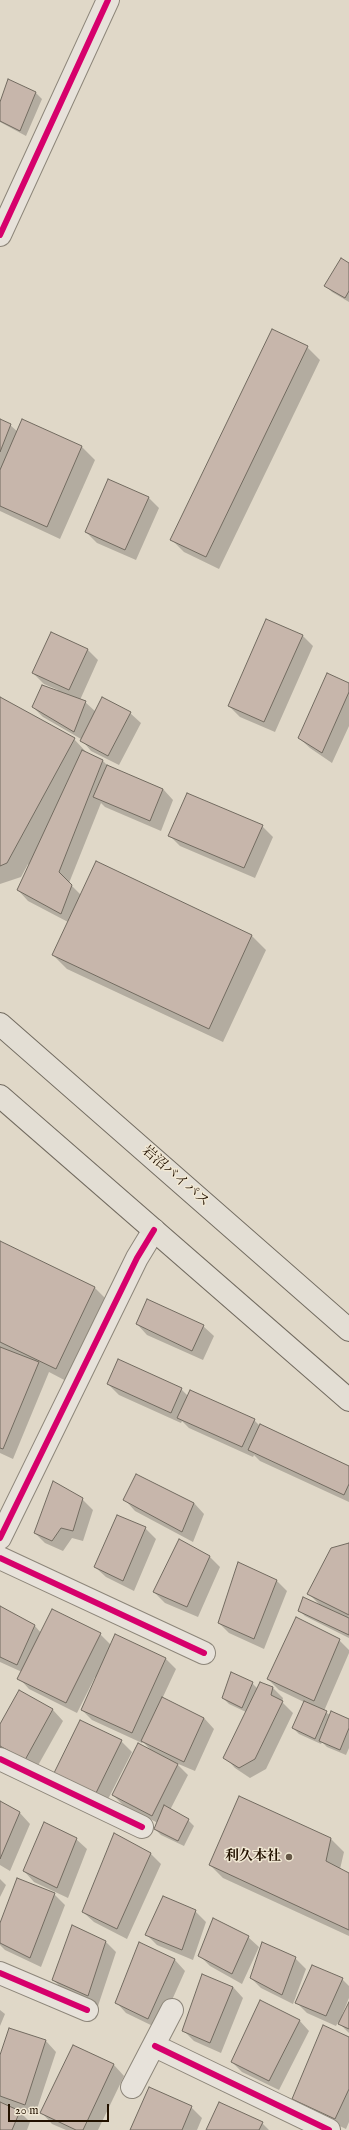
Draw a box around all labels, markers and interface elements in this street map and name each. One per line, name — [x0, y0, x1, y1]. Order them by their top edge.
street label: 岩沼バイパス — [138, 1143, 212, 1211]
place label: 利久本社 — [225, 1849, 281, 1865]
marker: 利久本社 — [284, 1852, 294, 1862]
scale bar — [10, 2096, 111, 2122]
text: 20 m — [15, 2103, 38, 2118]

